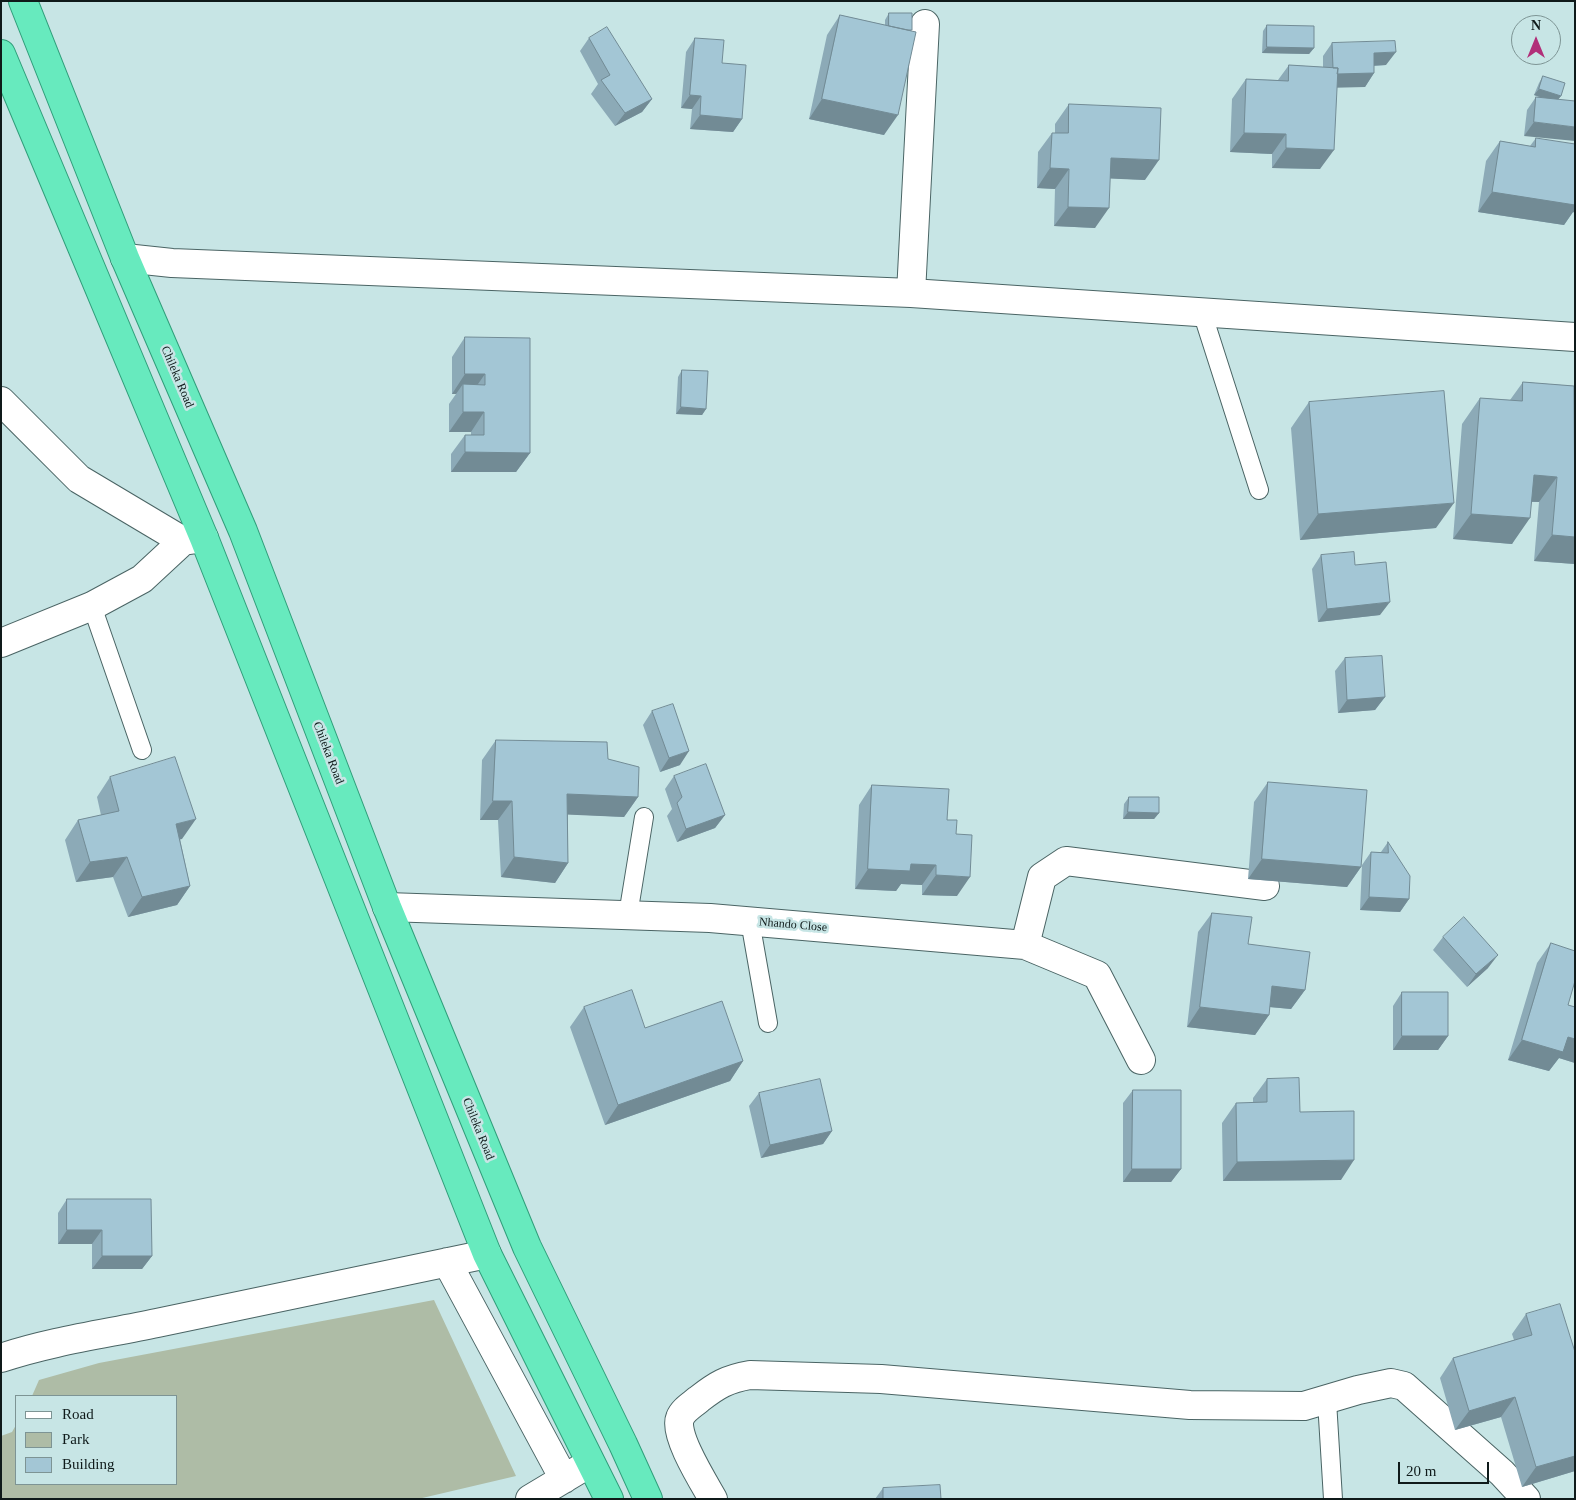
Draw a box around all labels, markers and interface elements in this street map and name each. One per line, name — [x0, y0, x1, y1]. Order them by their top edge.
north arrow — [1511, 15, 1561, 65]
text: N — [1531, 18, 1541, 33]
street label: Chileka Road — [158, 344, 196, 410]
street label: Chileka Road — [310, 720, 346, 786]
street label: Nhando Close — [758, 915, 828, 935]
street label: Chileka Road — [459, 1096, 497, 1162]
legend — [15, 1395, 178, 1485]
text: Road — [62, 1406, 94, 1422]
text: Park — [62, 1431, 90, 1447]
scale bar — [1401, 1452, 1492, 1484]
text: Building — [62, 1456, 115, 1472]
text: 20 m — [1406, 1463, 1436, 1479]

